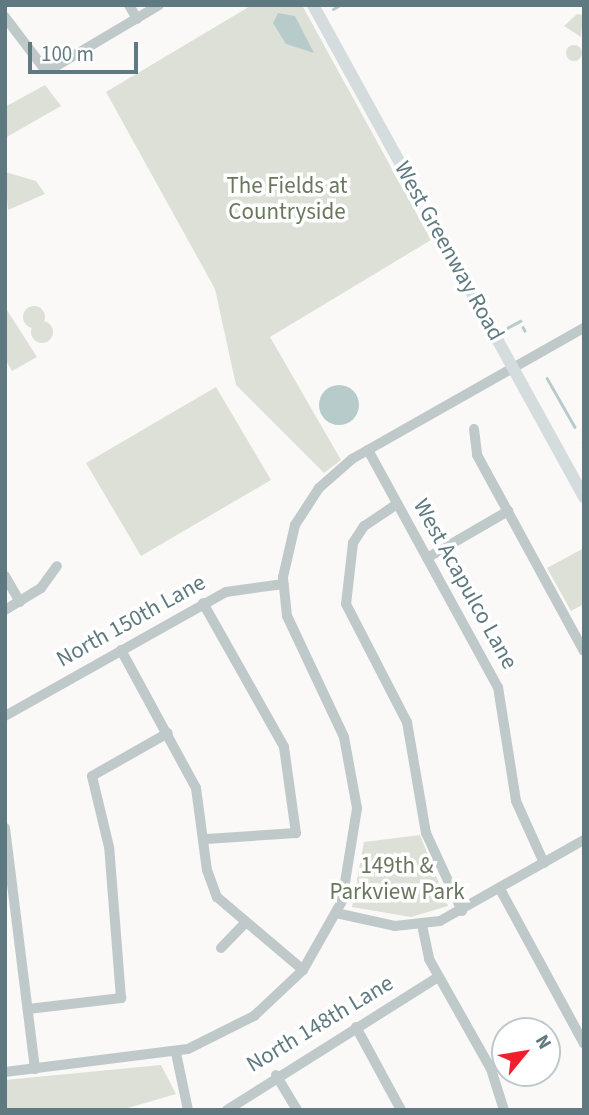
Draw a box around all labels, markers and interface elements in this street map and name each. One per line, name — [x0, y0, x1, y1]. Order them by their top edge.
scale bar — [32, 28, 142, 72]
text: 100 m — [41, 39, 94, 69]
street label: West Greenway Road — [388, 156, 510, 346]
park label: The Fields at Countryside — [226, 172, 348, 226]
street label: West Acapulco Lane — [407, 494, 523, 674]
street label: North 150th Lane — [52, 569, 210, 673]
park label: 149th & Parkview Park — [329, 852, 465, 906]
street label: North 148th Lane — [242, 969, 398, 1079]
north arrow — [491, 1017, 561, 1087]
text: N — [528, 1030, 558, 1054]

